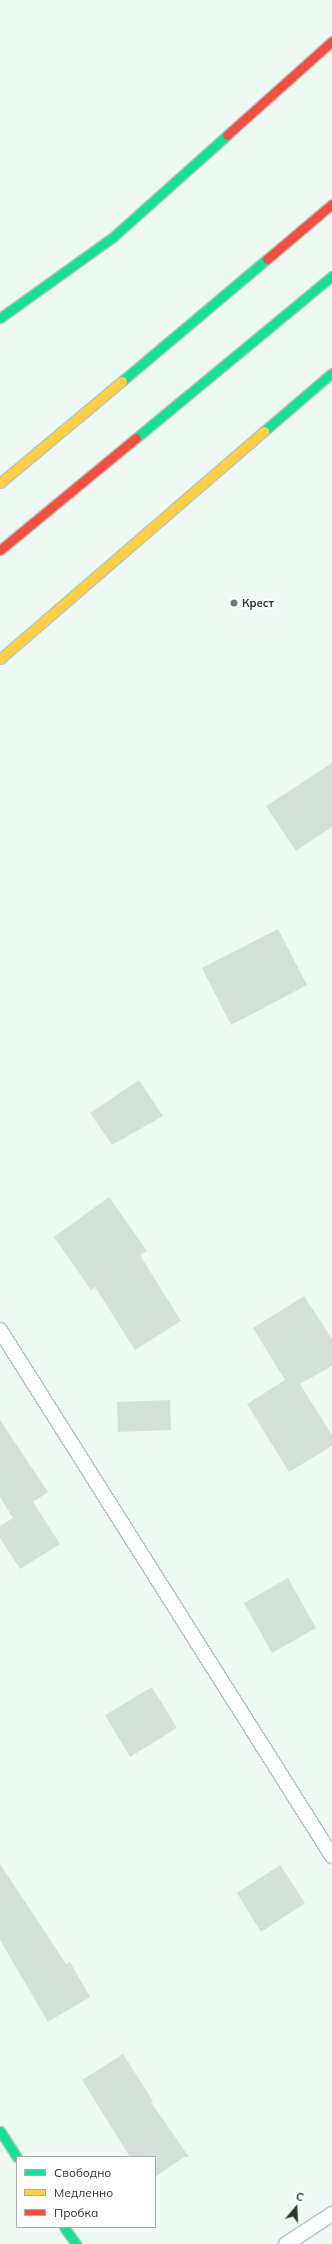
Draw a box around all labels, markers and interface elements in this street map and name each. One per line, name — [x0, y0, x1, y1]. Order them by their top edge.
place label: Крест — [242, 596, 274, 610]
marker: Крест — [229, 598, 239, 608]
legend — [16, 2156, 156, 2228]
text: Свободно — [54, 2165, 111, 2180]
text: Медленно — [54, 2185, 113, 2200]
north arrow — [276, 2188, 316, 2228]
text: С — [294, 2189, 306, 2204]
text: Пробка — [54, 2205, 98, 2220]

